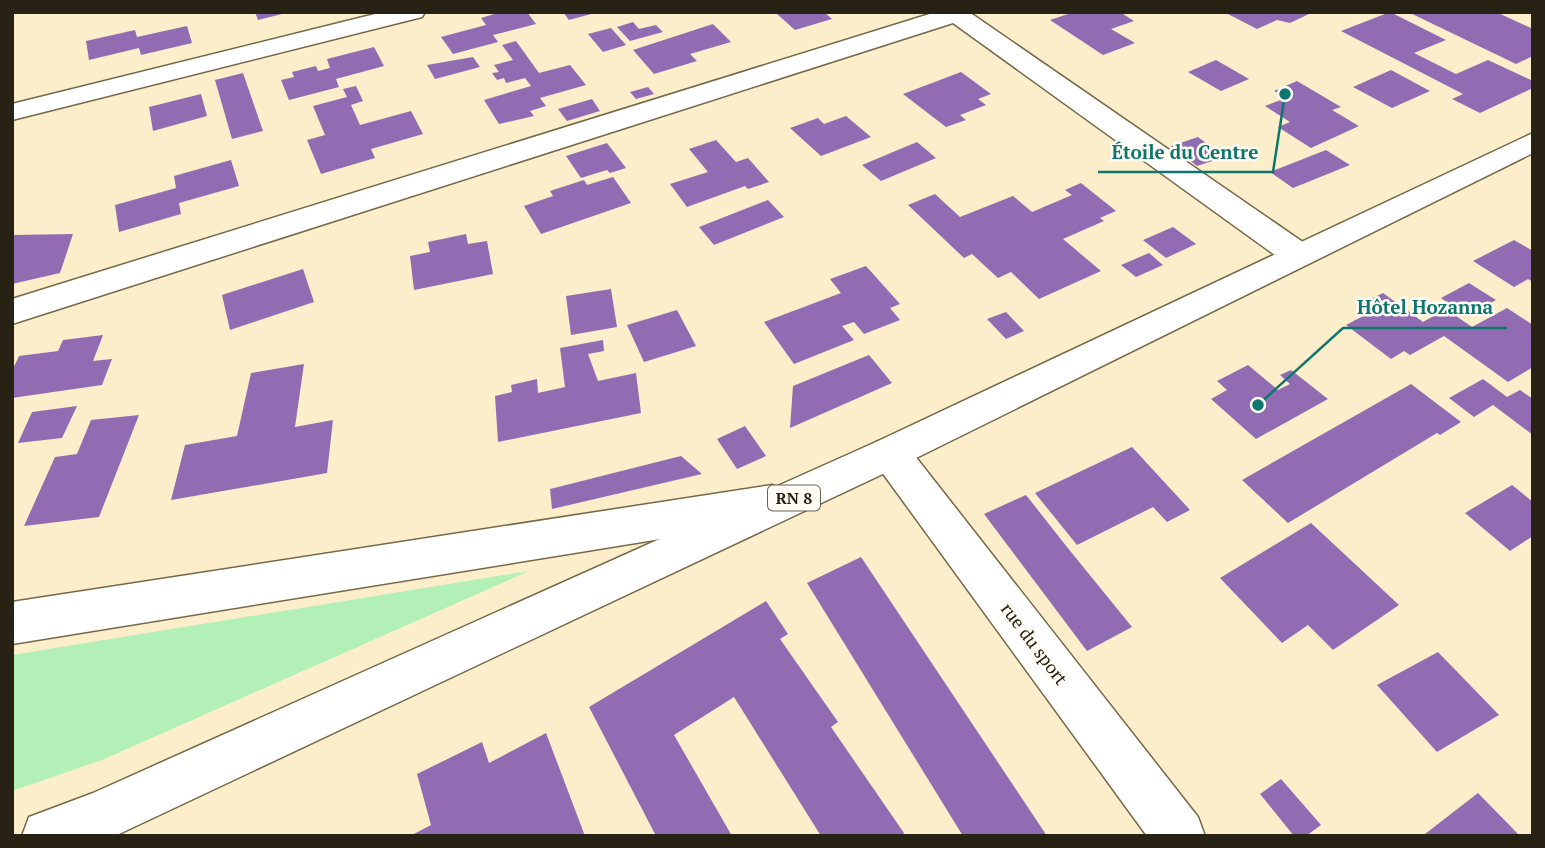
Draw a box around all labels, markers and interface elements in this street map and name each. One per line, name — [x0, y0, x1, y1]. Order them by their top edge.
callout: Étoile du Centre — [1098, 132, 1273, 172]
text: Étoile du Centre — [1111, 139, 1259, 164]
callout: Hôtel Hozanna — [1343, 288, 1507, 328]
text: Hôtel Hozanna — [1357, 294, 1493, 319]
road number: RN 8 — [768, 485, 820, 510]
street label: rue du sport — [996, 597, 1074, 690]

